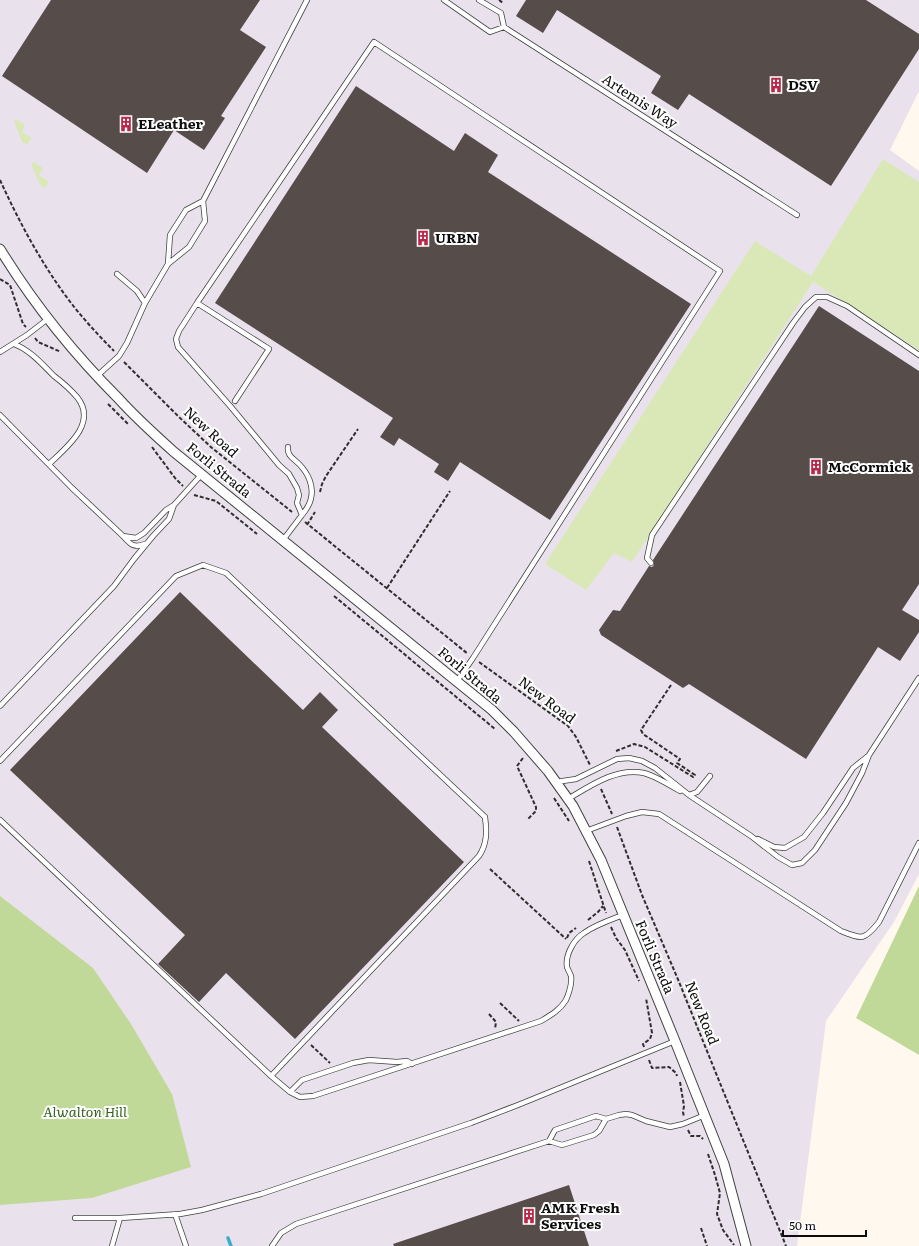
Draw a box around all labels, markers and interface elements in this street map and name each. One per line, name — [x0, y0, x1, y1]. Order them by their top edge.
street label: Artemis Way — [599, 68, 683, 133]
place label: DSV — [788, 74, 818, 94]
building icon: DSV — [767, 76, 785, 94]
place label: ELeather — [138, 113, 204, 133]
building icon: ELeather — [117, 115, 135, 133]
place label: URBN — [435, 227, 478, 247]
building icon: URBN — [414, 229, 432, 247]
street label: New Road — [180, 401, 244, 461]
street label: Forli Strada — [183, 437, 257, 502]
place label: McCormick — [828, 456, 912, 476]
building icon: McCormick — [807, 458, 825, 476]
street label: Forli Strada — [434, 641, 507, 707]
street label: New Road — [515, 671, 581, 728]
street label: Forli Strada — [631, 917, 681, 997]
street label: New Road — [681, 978, 725, 1048]
park label: Alwalton Hill — [43, 1101, 127, 1121]
place label: AMK Fresh Services — [541, 1197, 620, 1233]
building icon: AMK Fresh Services — [520, 1207, 538, 1225]
scale bar — [783, 1212, 866, 1238]
text: 50 m — [789, 1216, 816, 1234]

